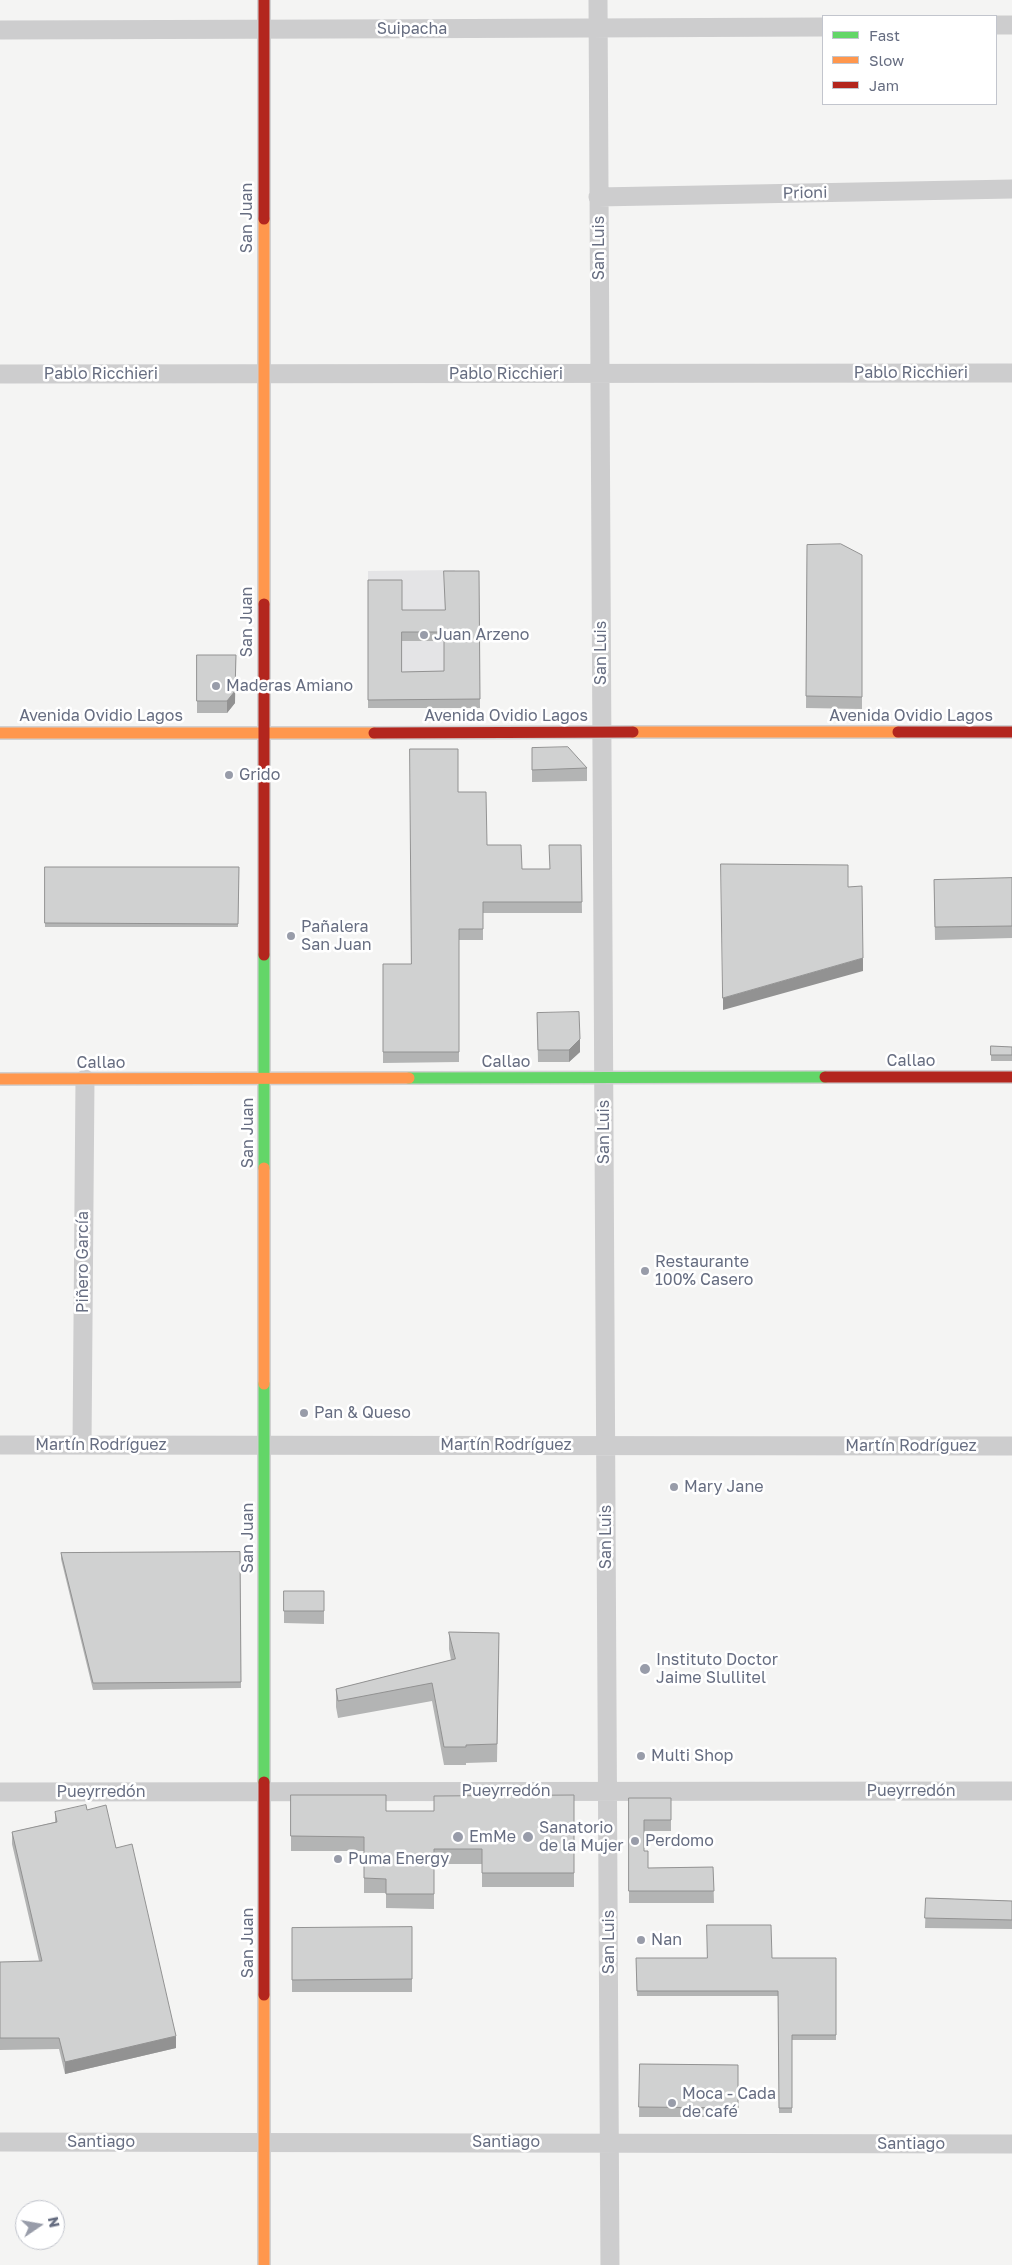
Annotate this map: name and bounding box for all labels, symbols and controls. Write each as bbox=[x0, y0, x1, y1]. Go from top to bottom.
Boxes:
legend bbox=[822, 15, 997, 105]
street label: Suipacha bbox=[377, 19, 447, 39]
text: Fast bbox=[869, 26, 900, 44]
text: Slow bbox=[869, 51, 904, 69]
text: Jam bbox=[869, 76, 899, 94]
street label: San Juan bbox=[237, 183, 257, 253]
street label: Prioni bbox=[782, 183, 828, 203]
street label: San Luis bbox=[589, 216, 609, 280]
street label: Pablo Ricchieri bbox=[854, 363, 968, 383]
street label: Pablo Ricchieri bbox=[44, 364, 158, 384]
street label: Pablo Ricchieri bbox=[449, 364, 563, 384]
street label: San Juan bbox=[237, 587, 257, 657]
street label: San Luis bbox=[591, 621, 611, 685]
place label: Juan Arzeno bbox=[434, 625, 529, 645]
marker: Juan Arzeno bbox=[418, 629, 430, 641]
place label: Maderas Amiano bbox=[226, 676, 353, 696]
marker: Maderas Amiano bbox=[210, 680, 222, 692]
street label: Avenida Ovidio Lagos bbox=[19, 706, 183, 726]
street label: Avenida Ovidio Lagos bbox=[424, 706, 588, 726]
street label: Avenida Ovidio Lagos bbox=[829, 706, 993, 726]
place label: Grido bbox=[239, 765, 280, 785]
marker: Grido bbox=[223, 769, 235, 781]
place label: Pañalera San Juan bbox=[301, 917, 372, 955]
marker: Pañalera San Juan bbox=[285, 930, 297, 942]
street label: Callao bbox=[887, 1051, 935, 1071]
street label: Callao bbox=[482, 1052, 530, 1072]
street label: Callao bbox=[77, 1053, 125, 1073]
street label: San Juan bbox=[238, 1098, 258, 1168]
street label: San Luis bbox=[594, 1100, 614, 1164]
street label: Piñero García bbox=[73, 1211, 93, 1313]
place label: Restaurante 100% Casero bbox=[655, 1252, 753, 1290]
marker: Restaurante 100% Casero bbox=[639, 1265, 651, 1277]
place label: Pan & Queso bbox=[314, 1403, 411, 1423]
marker: Pan & Queso bbox=[298, 1407, 310, 1419]
street label: Martín Rodríguez bbox=[35, 1435, 167, 1455]
street label: Martín Rodríguez bbox=[440, 1435, 572, 1455]
street label: Martín Rodríguez bbox=[845, 1436, 977, 1456]
place label: Mary Jane bbox=[684, 1477, 764, 1497]
marker: Mary Jane bbox=[668, 1481, 680, 1493]
street label: San Juan bbox=[238, 1503, 258, 1573]
street label: San Luis bbox=[596, 1505, 616, 1569]
place label: Instituto Doctor Jaime Slullitel bbox=[656, 1650, 778, 1688]
marker: Instituto Doctor Jaime Slullitel bbox=[638, 1662, 652, 1676]
place label: Multi Shop bbox=[651, 1746, 733, 1766]
marker: Multi Shop bbox=[635, 1750, 647, 1762]
street label: Pueyrredón bbox=[462, 1781, 550, 1801]
street label: Pueyrredón bbox=[867, 1781, 955, 1801]
street label: Pueyrredón bbox=[57, 1782, 145, 1802]
place label: Sanatorio de la Mujer bbox=[539, 1818, 624, 1856]
place label: EmMe bbox=[469, 1827, 516, 1847]
marker: EmMe bbox=[451, 1830, 465, 1844]
marker: Sanatorio de la Mujer bbox=[521, 1830, 535, 1844]
place label: Perdomo bbox=[645, 1831, 714, 1851]
marker: Perdomo bbox=[629, 1835, 641, 1847]
place label: Puma Energy bbox=[348, 1849, 449, 1869]
marker: Puma Energy bbox=[332, 1853, 344, 1865]
street label: San Juan bbox=[238, 1908, 258, 1978]
street label: San Luis bbox=[599, 1910, 619, 1974]
place label: Nan bbox=[651, 1930, 682, 1950]
marker: Nan bbox=[635, 1934, 647, 1946]
place label: Moca - Cada de café bbox=[682, 2084, 776, 2122]
marker: Moca - Cada de café bbox=[666, 2097, 678, 2109]
street label: Santiago bbox=[67, 2132, 135, 2152]
street label: Santiago bbox=[472, 2132, 540, 2152]
street label: Santiago bbox=[877, 2134, 945, 2154]
north arrow bbox=[15, 2200, 65, 2250]
text: N bbox=[45, 2215, 64, 2229]

